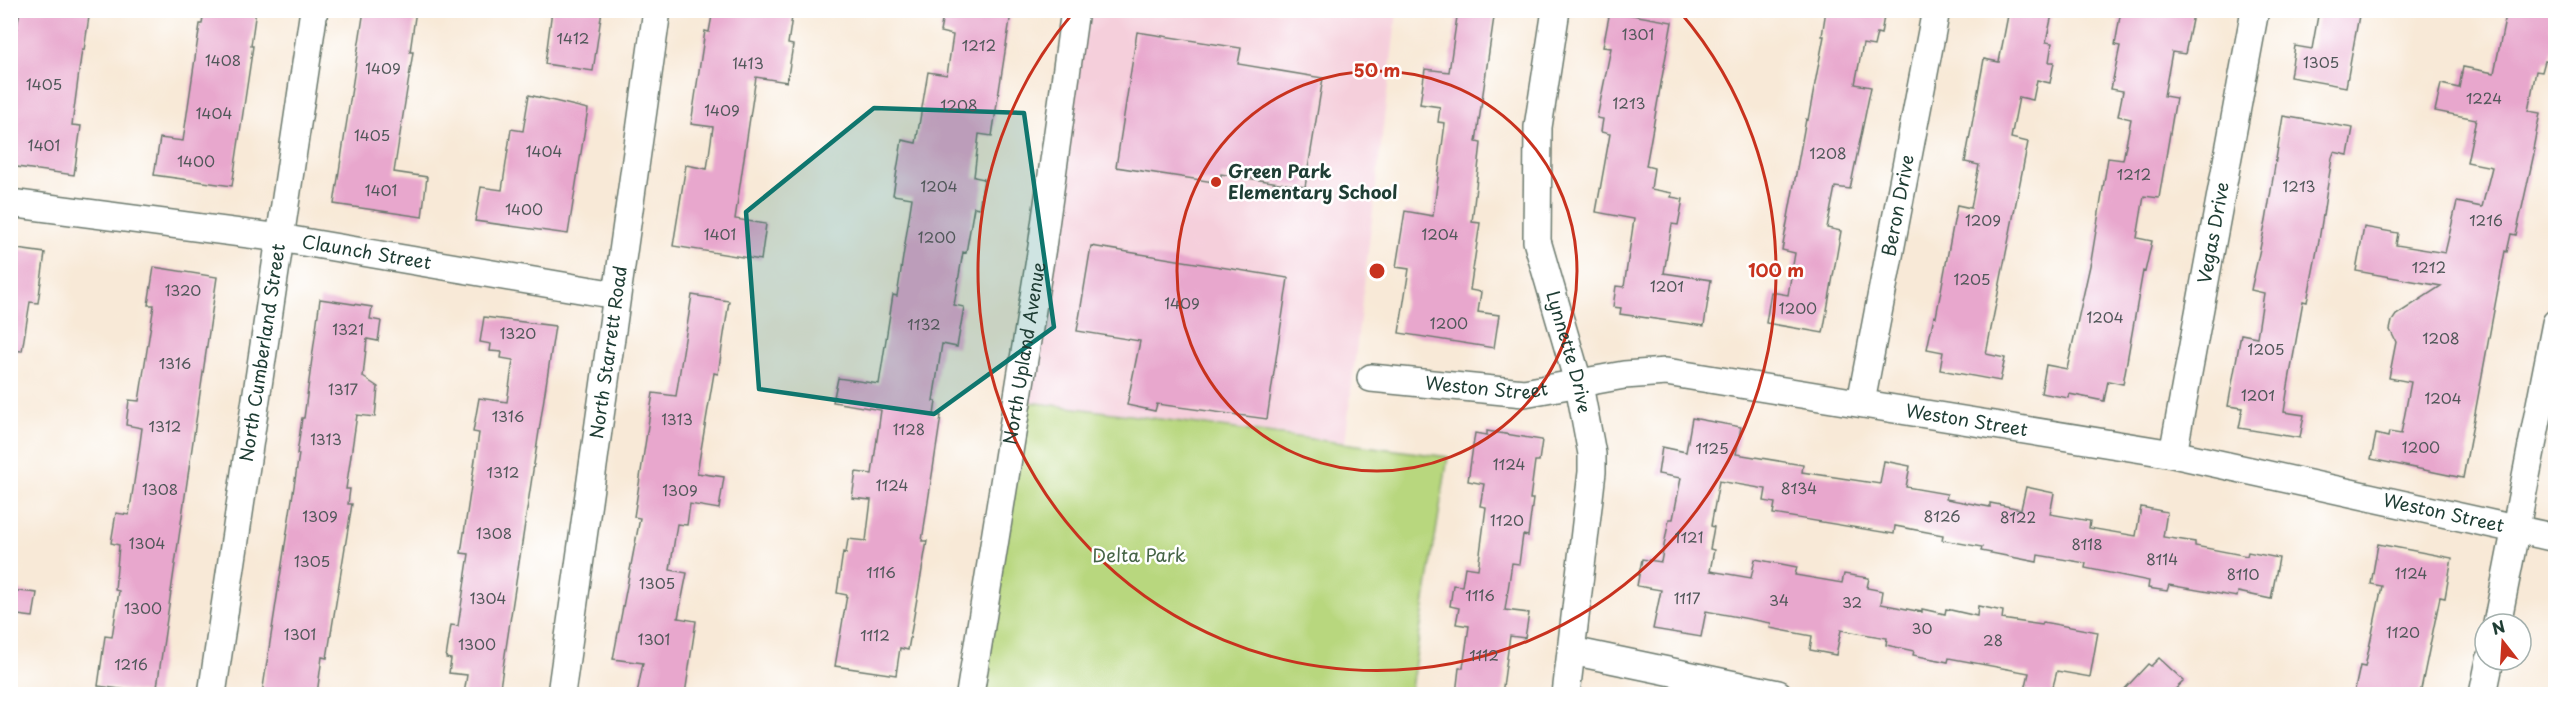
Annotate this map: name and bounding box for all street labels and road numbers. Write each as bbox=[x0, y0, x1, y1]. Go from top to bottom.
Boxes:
street label: Beron Drive bbox=[1874, 152, 1920, 259]
street label: Vegas Drive bbox=[2190, 180, 2235, 285]
street label: Claunch Street bbox=[300, 227, 434, 275]
street label: North Cumberland Street bbox=[232, 242, 291, 463]
street label: North Upland Avenue bbox=[995, 260, 1051, 446]
street label: North Starrett Road bbox=[582, 264, 633, 440]
street label: Lynnette Drive bbox=[1540, 287, 1599, 415]
street label: Weston Street bbox=[1424, 368, 1550, 405]
street label: Weston Street bbox=[1904, 396, 2030, 442]
street label: Weston Street bbox=[2381, 485, 2507, 538]

